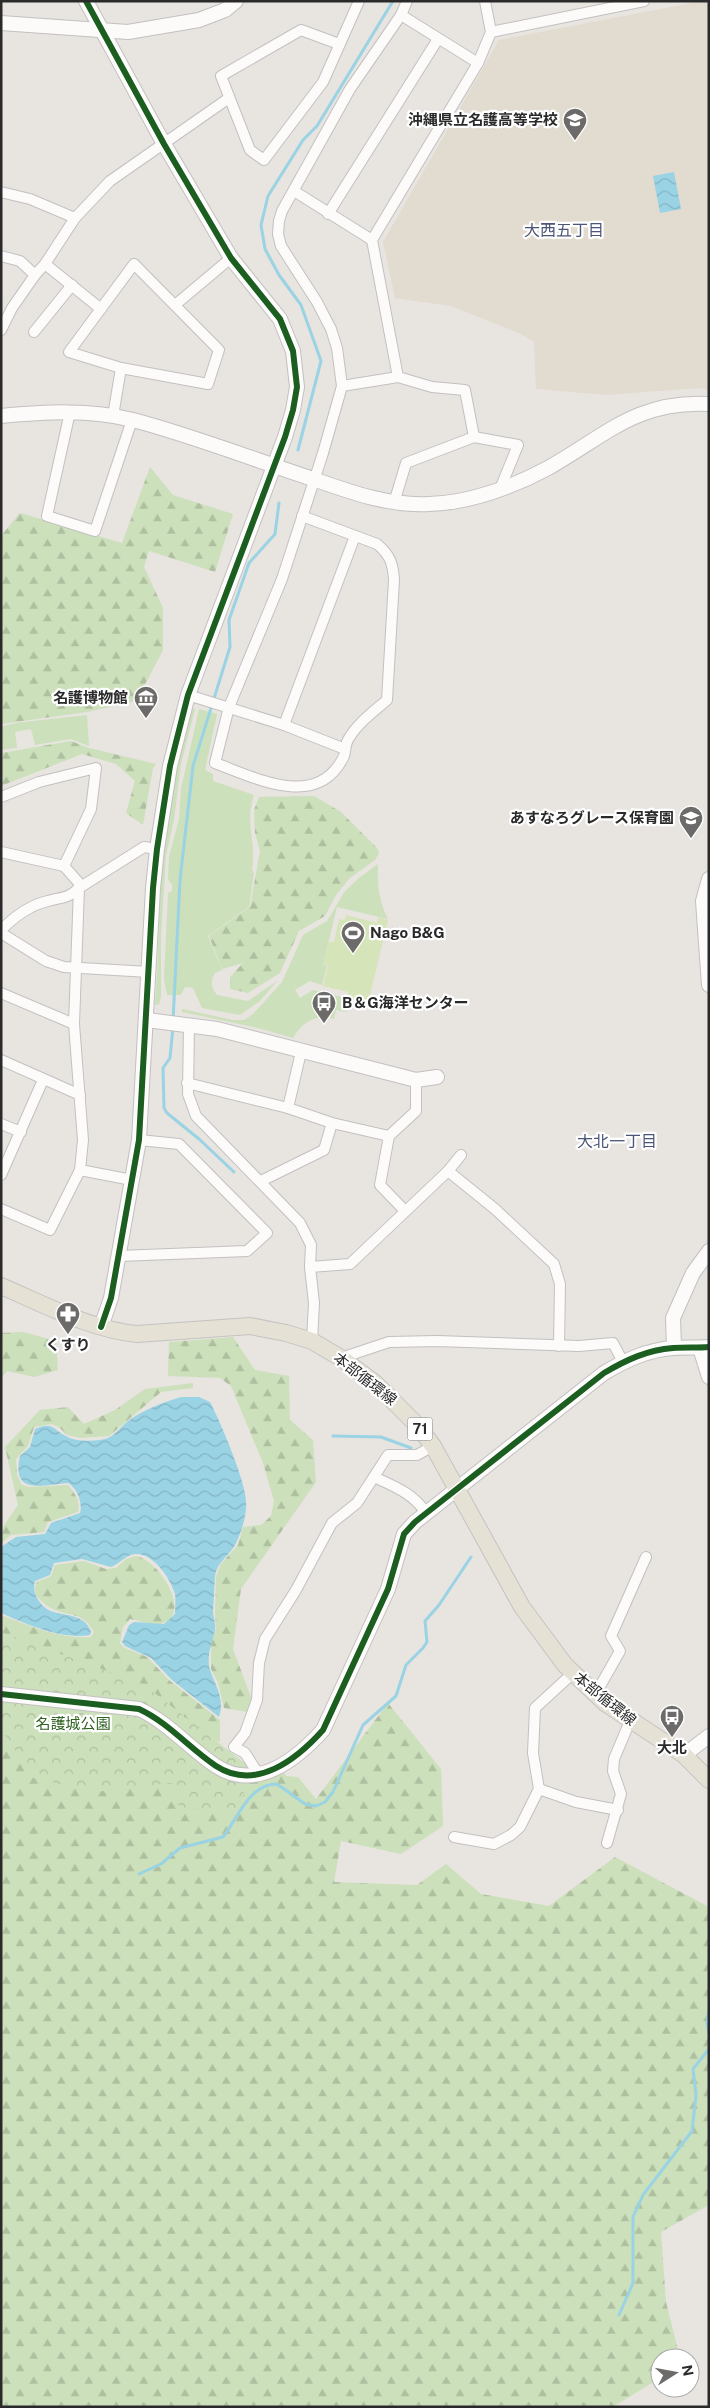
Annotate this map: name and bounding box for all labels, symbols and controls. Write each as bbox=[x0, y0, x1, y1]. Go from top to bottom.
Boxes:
school or university icon: 沖縄県立名護高等学校 bbox=[562, 107, 588, 141]
place label: 沖縄県立名護高等学校 bbox=[408, 111, 558, 128]
district label: 大西五丁目 bbox=[524, 221, 604, 240]
museum icon: 名護博物館 bbox=[133, 685, 159, 719]
place label: 名護博物館 bbox=[53, 689, 128, 706]
school or university icon: あすなろグレース保育園 bbox=[678, 805, 704, 839]
place label: あすなろグレース保育園 bbox=[510, 809, 674, 826]
sports icon: Nago B&G bbox=[340, 920, 366, 954]
place label: Nago B&G bbox=[370, 924, 445, 941]
bus stop icon: B＆G海洋センター bbox=[311, 990, 337, 1024]
place label: B＆G海洋センター bbox=[342, 994, 469, 1011]
district label: 大北一丁目 bbox=[577, 1132, 657, 1151]
pharmacy icon: くすり bbox=[55, 1301, 81, 1335]
place label: くすり bbox=[45, 1336, 91, 1353]
street label: 本部循環線 bbox=[331, 1349, 400, 1408]
road number: 71 bbox=[408, 1418, 432, 1440]
street label: 本部循環線 bbox=[571, 1668, 640, 1729]
bus stop icon: 大北 bbox=[659, 1704, 685, 1738]
park label: 名護城公園 bbox=[35, 1715, 111, 1732]
place label: 大北 bbox=[657, 1739, 687, 1756]
north arrow bbox=[650, 2348, 700, 2398]
text: N bbox=[679, 2364, 697, 2377]

